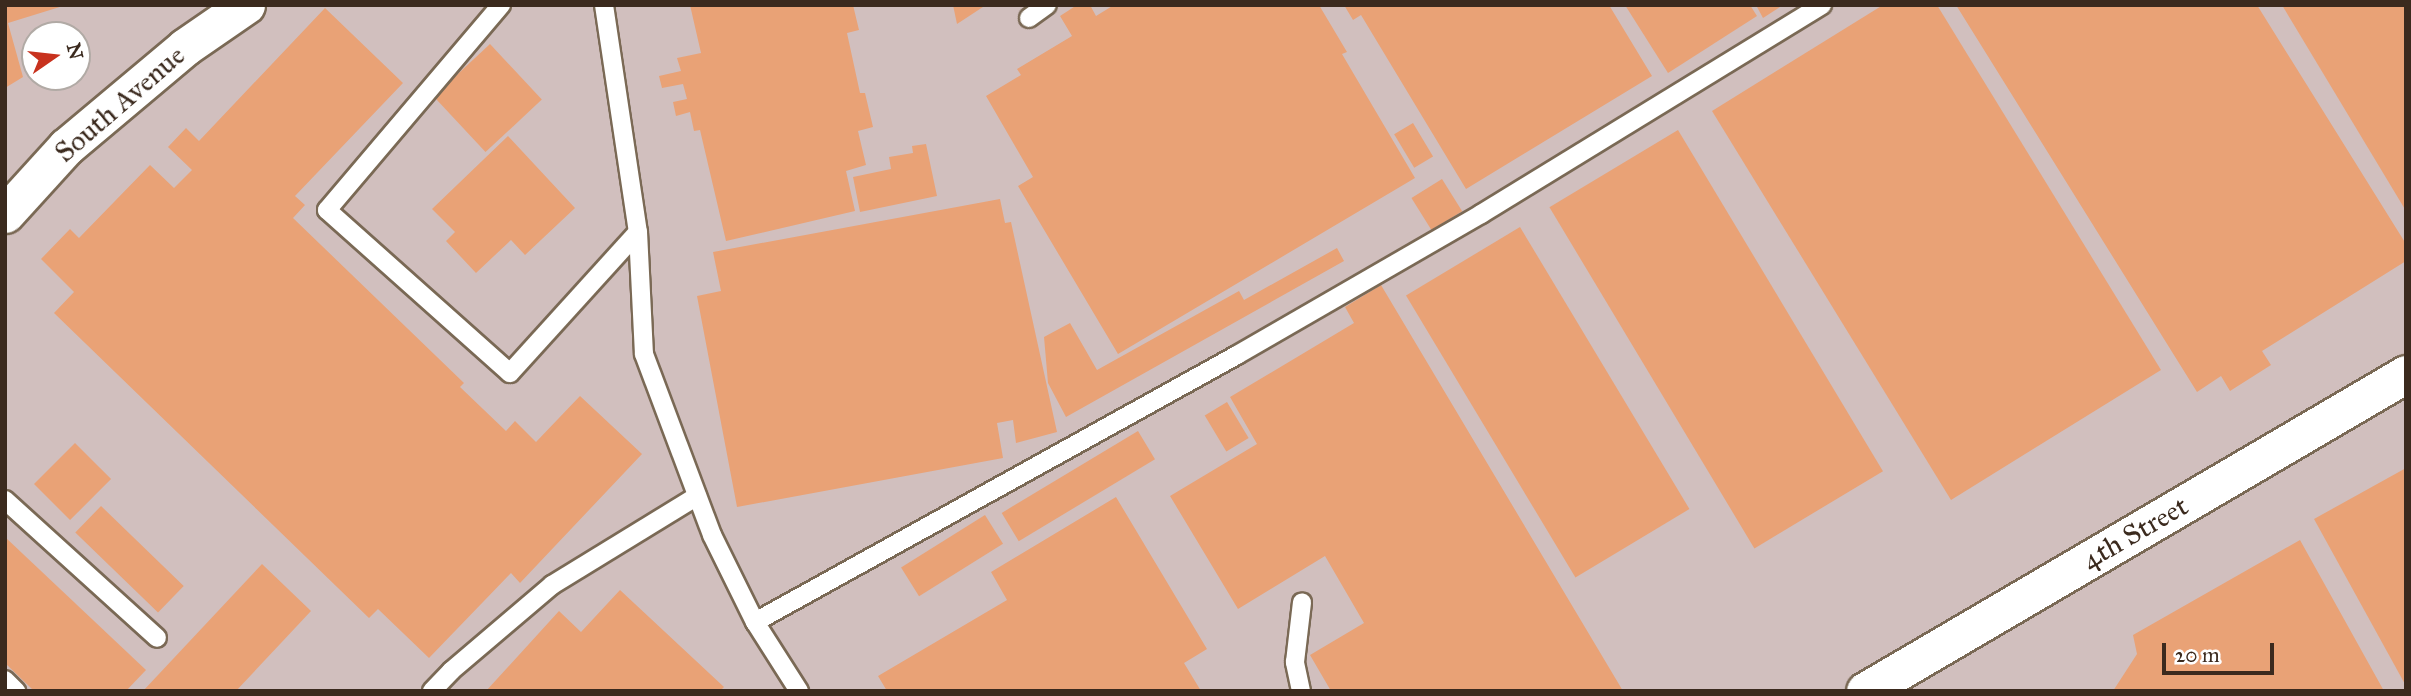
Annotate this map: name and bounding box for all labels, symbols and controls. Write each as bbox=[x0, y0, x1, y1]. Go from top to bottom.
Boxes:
north arrow bbox=[21, 21, 91, 91]
street label: South Avenue bbox=[48, 39, 192, 169]
text: N bbox=[62, 41, 88, 62]
street label: 4th Street bbox=[2076, 489, 2194, 577]
scale bar bbox=[2166, 630, 2278, 674]
text: 20 m bbox=[2175, 642, 2220, 668]

